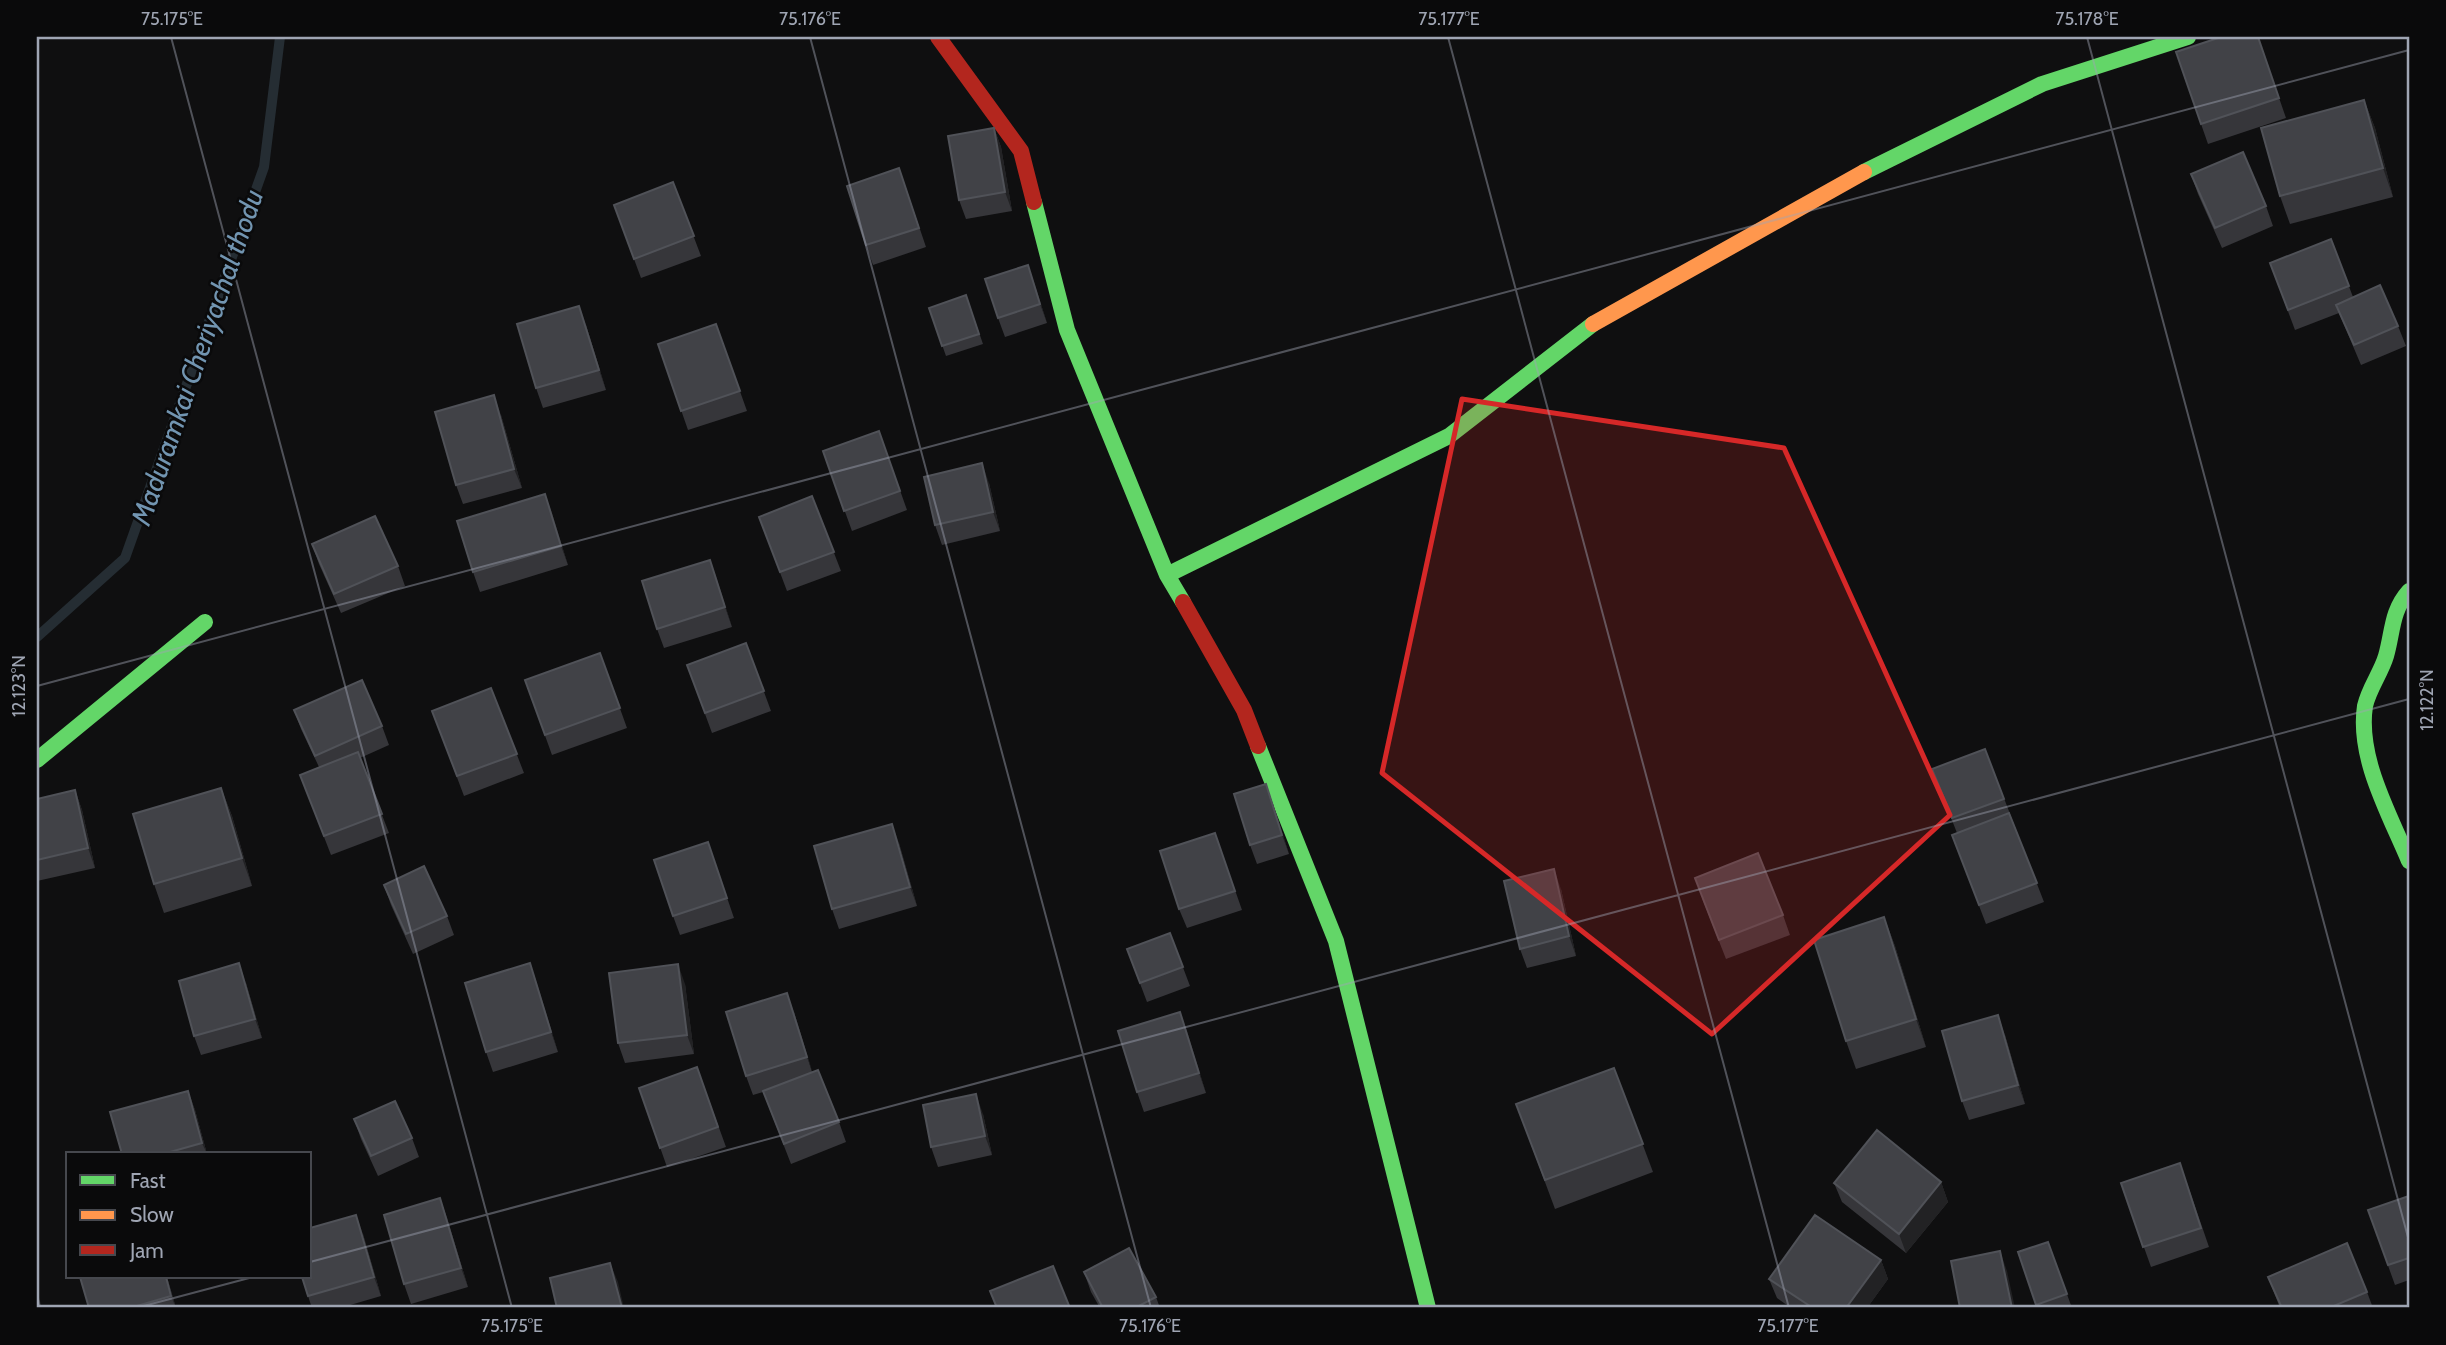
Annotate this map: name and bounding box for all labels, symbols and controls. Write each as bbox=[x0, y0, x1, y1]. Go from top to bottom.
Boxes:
text: 75.175°E bbox=[141, 8, 203, 30]
text: 75.176°E bbox=[779, 8, 841, 30]
text: 75.177°E bbox=[1418, 8, 1480, 30]
text: 75.178°E bbox=[2055, 8, 2119, 30]
water label: Maduramkai Cheriyachal thodu bbox=[123, 185, 271, 530]
text: 12.123°N bbox=[8, 655, 30, 717]
text: 12.122°N bbox=[2416, 669, 2438, 731]
legend bbox=[66, 1152, 312, 1278]
text: Fast bbox=[130, 1168, 166, 1193]
text: Slow bbox=[130, 1202, 174, 1227]
text: Jam bbox=[129, 1238, 164, 1263]
text: 75.175°E bbox=[481, 1315, 543, 1337]
text: 75.176°E bbox=[1119, 1315, 1181, 1337]
text: 75.177°E bbox=[1757, 1315, 1819, 1337]

